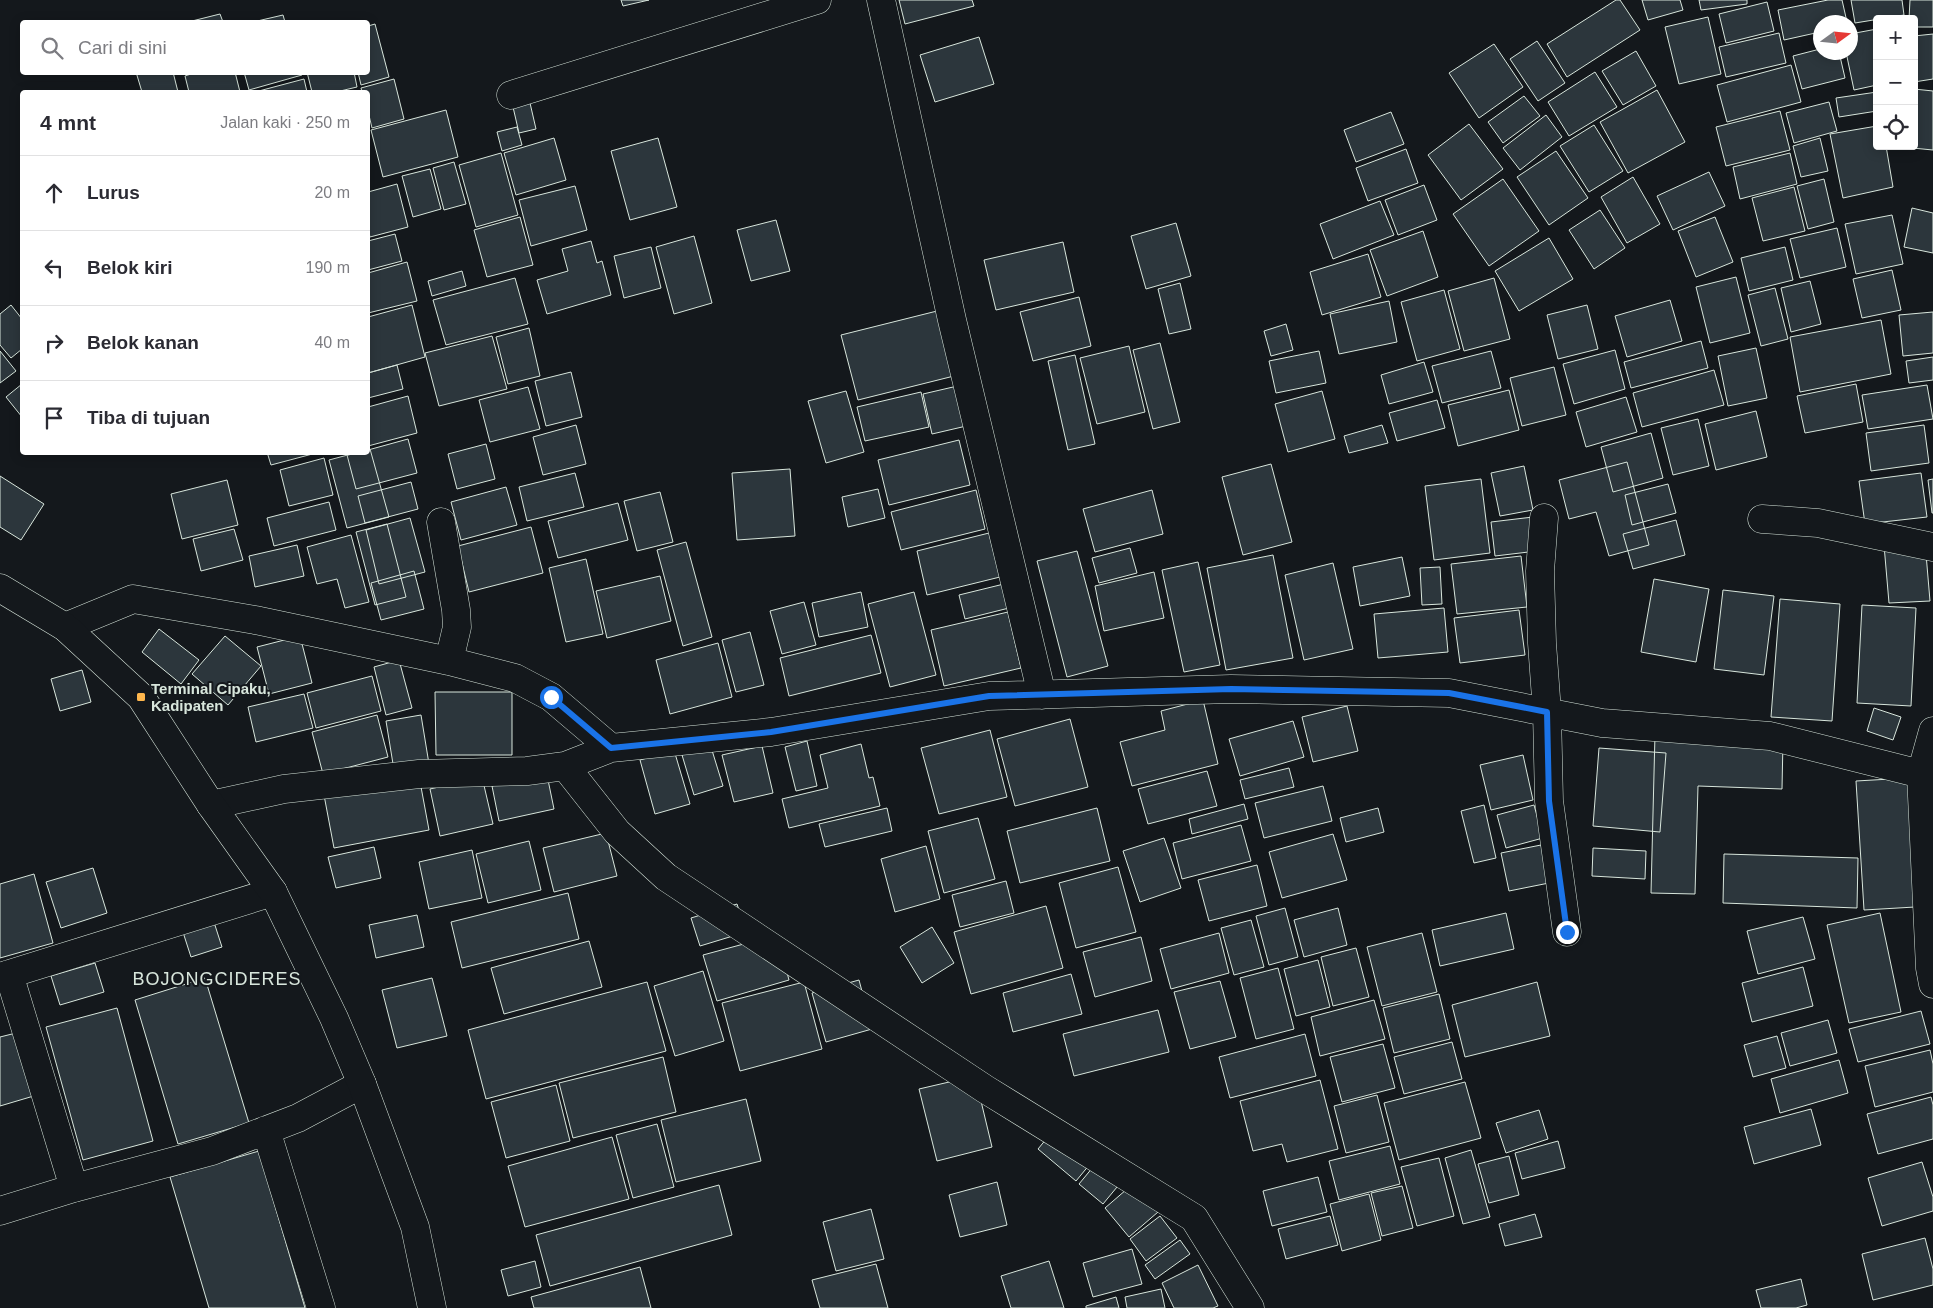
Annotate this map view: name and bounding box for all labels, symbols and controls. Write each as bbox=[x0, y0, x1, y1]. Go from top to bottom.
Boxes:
north arrow bbox=[1813, 15, 1858, 60]
map controls bbox=[1873, 15, 1918, 150]
button: + bbox=[1873, 15, 1918, 60]
search box bbox=[20, 20, 370, 75]
icon: search bbox=[38, 34, 66, 62]
text: Cari di sini bbox=[78, 37, 167, 58]
button: − bbox=[1873, 60, 1918, 105]
button: locate bbox=[1873, 105, 1918, 150]
text: 4 mnt bbox=[40, 111, 96, 134]
text: Jalan kaki · 250 m bbox=[220, 114, 350, 131]
icon: ahead bbox=[40, 179, 68, 207]
text: Lurus bbox=[87, 182, 140, 203]
text: 20 m bbox=[314, 184, 350, 201]
icon: left bbox=[40, 254, 68, 282]
text: Belok kiri bbox=[87, 257, 173, 278]
text: 190 m bbox=[306, 259, 350, 276]
icon: right bbox=[40, 329, 68, 357]
text: Belok kanan bbox=[87, 332, 199, 353]
text: 40 m bbox=[314, 334, 350, 351]
icon: arrive bbox=[40, 404, 68, 432]
text: Tiba di tujuan bbox=[87, 407, 210, 428]
place label: Terminal Cipaku, Kadipaten bbox=[151, 680, 271, 714]
route start bbox=[540, 686, 563, 709]
marker: Terminal Cipaku, Kadipaten bbox=[135, 691, 147, 703]
route end bbox=[1556, 921, 1579, 944]
district label: BOJONGCIDERES bbox=[132, 969, 302, 989]

